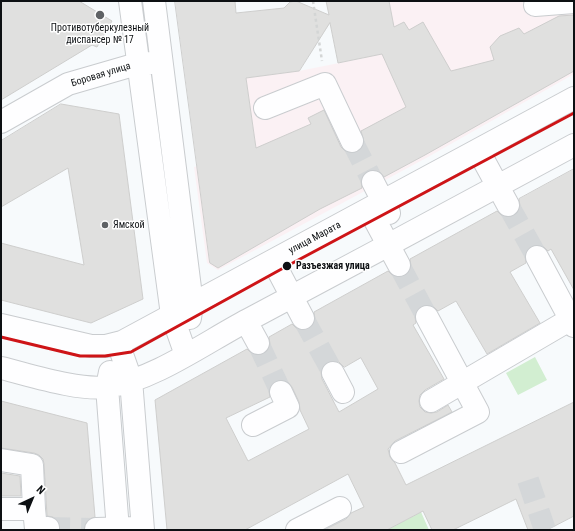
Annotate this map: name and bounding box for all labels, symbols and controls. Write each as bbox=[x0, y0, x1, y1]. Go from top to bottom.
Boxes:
marker: Противотуберкулезный диспансер № 17 bbox=[94, 9, 106, 21]
place label: Противотуберкулезный диспансер № 17 bbox=[51, 22, 149, 46]
street label: Боровая улица bbox=[70, 60, 132, 90]
place label: Ямской bbox=[113, 219, 145, 231]
street label: улица Марата bbox=[287, 219, 343, 257]
marker: Ямской bbox=[100, 220, 110, 230]
marker: Разъезжая улица bbox=[281, 260, 293, 272]
place label: Разъезжая улица bbox=[296, 260, 370, 272]
north arrow bbox=[12, 479, 52, 519]
text: N bbox=[34, 483, 48, 497]

